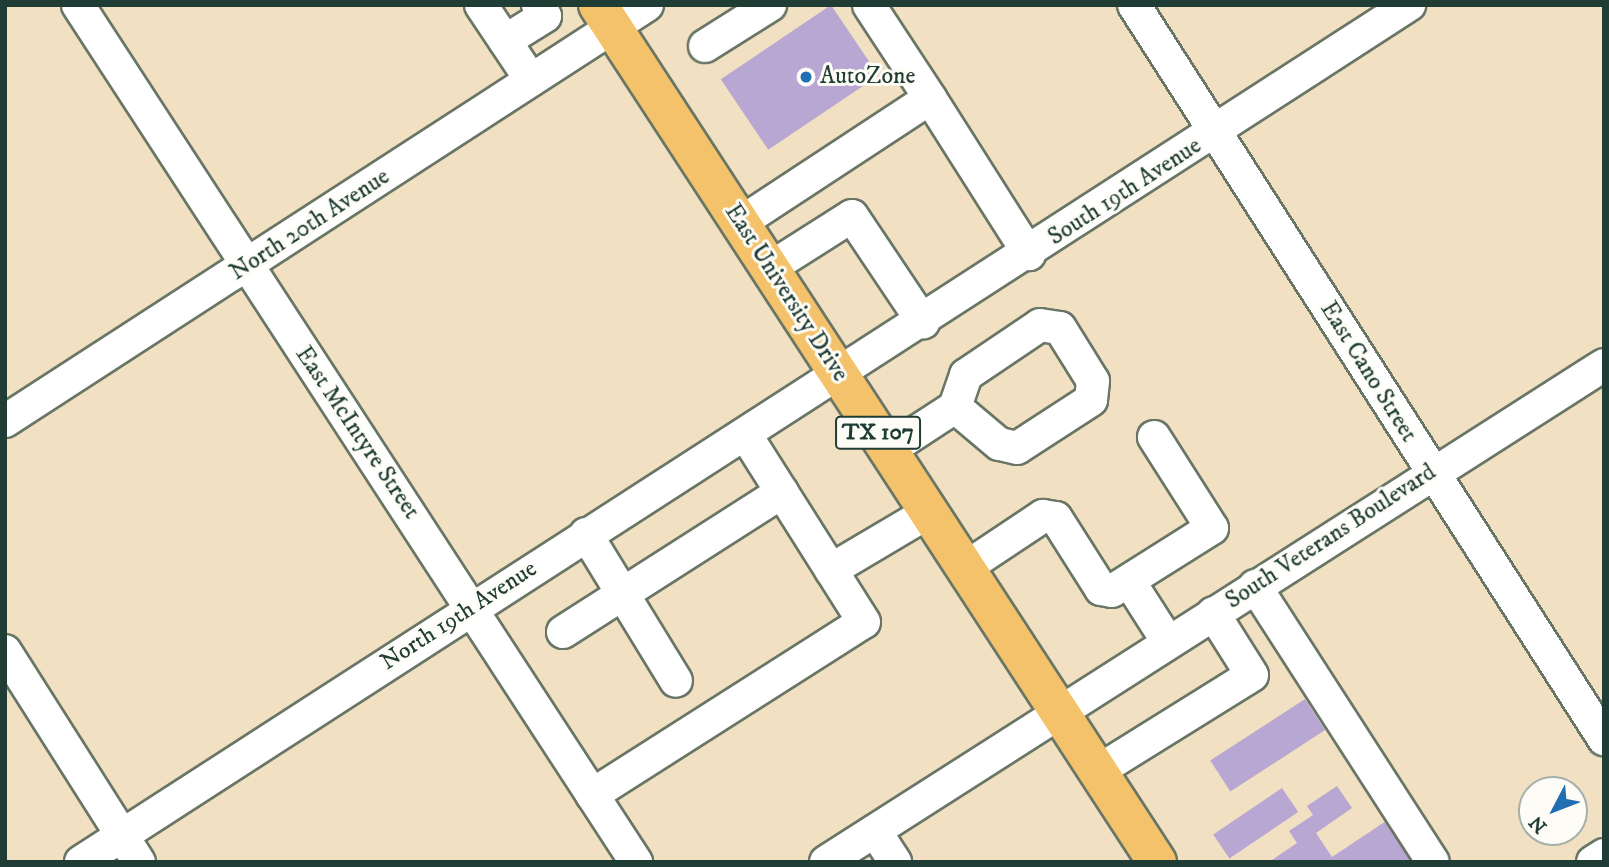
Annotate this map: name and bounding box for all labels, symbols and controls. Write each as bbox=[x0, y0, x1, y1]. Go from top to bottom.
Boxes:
place label: AutoZone bbox=[820, 63, 916, 91]
marker: AutoZone bbox=[798, 69, 814, 85]
street label: South 19th Avenue bbox=[1043, 132, 1207, 252]
street label: North 20th Avenue bbox=[225, 163, 395, 287]
street label: East University Drive bbox=[718, 199, 854, 387]
street label: East Cano Street bbox=[1313, 296, 1423, 448]
street label: East McIntyre Street bbox=[289, 341, 425, 525]
road number: TX 107 bbox=[834, 414, 922, 452]
street label: South Veterans Boulevard bbox=[1221, 458, 1441, 616]
street label: North 19th Avenue bbox=[375, 555, 543, 677]
north arrow bbox=[1518, 776, 1588, 846]
text: N bbox=[1525, 811, 1552, 838]

